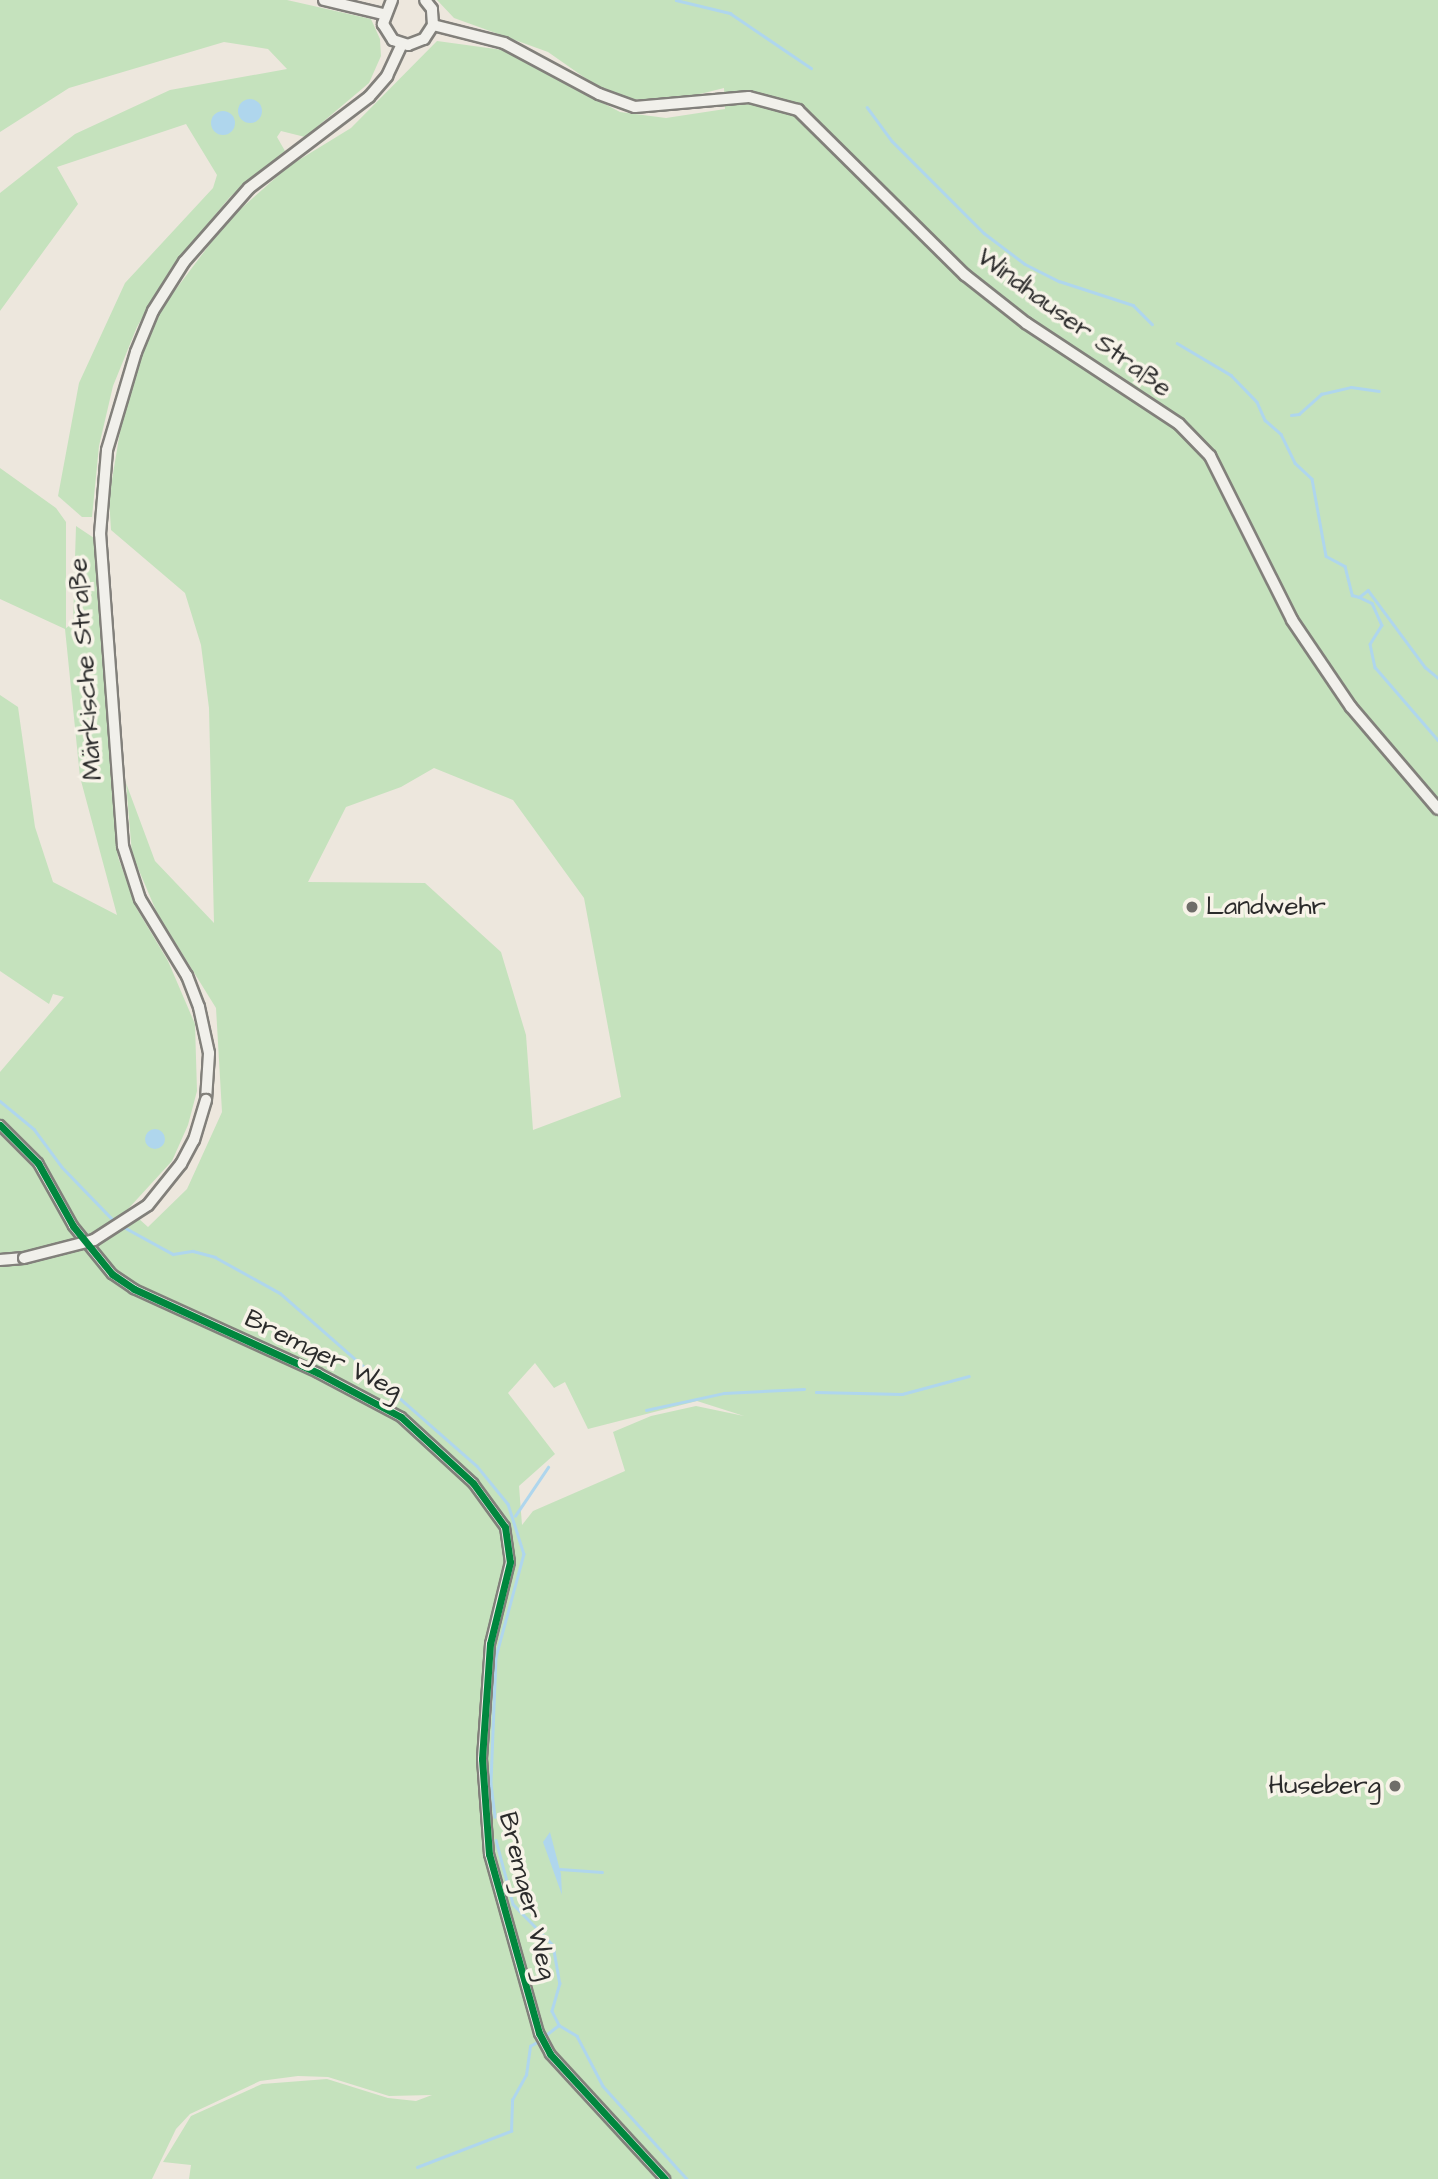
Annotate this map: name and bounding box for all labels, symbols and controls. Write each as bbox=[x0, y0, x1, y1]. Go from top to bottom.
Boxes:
street label: Windhauser Straße bbox=[970, 242, 1178, 404]
street label: Märkische Straße bbox=[63, 557, 109, 781]
place label: Landwehr bbox=[1206, 891, 1326, 923]
marker: Landwehr bbox=[1184, 899, 1200, 915]
street label: Bremger Weg bbox=[239, 1303, 407, 1407]
place label: Huseberg bbox=[1269, 1770, 1381, 1802]
marker: Huseberg bbox=[1387, 1778, 1403, 1794]
street label: Bremger Weg bbox=[491, 1809, 563, 1983]

